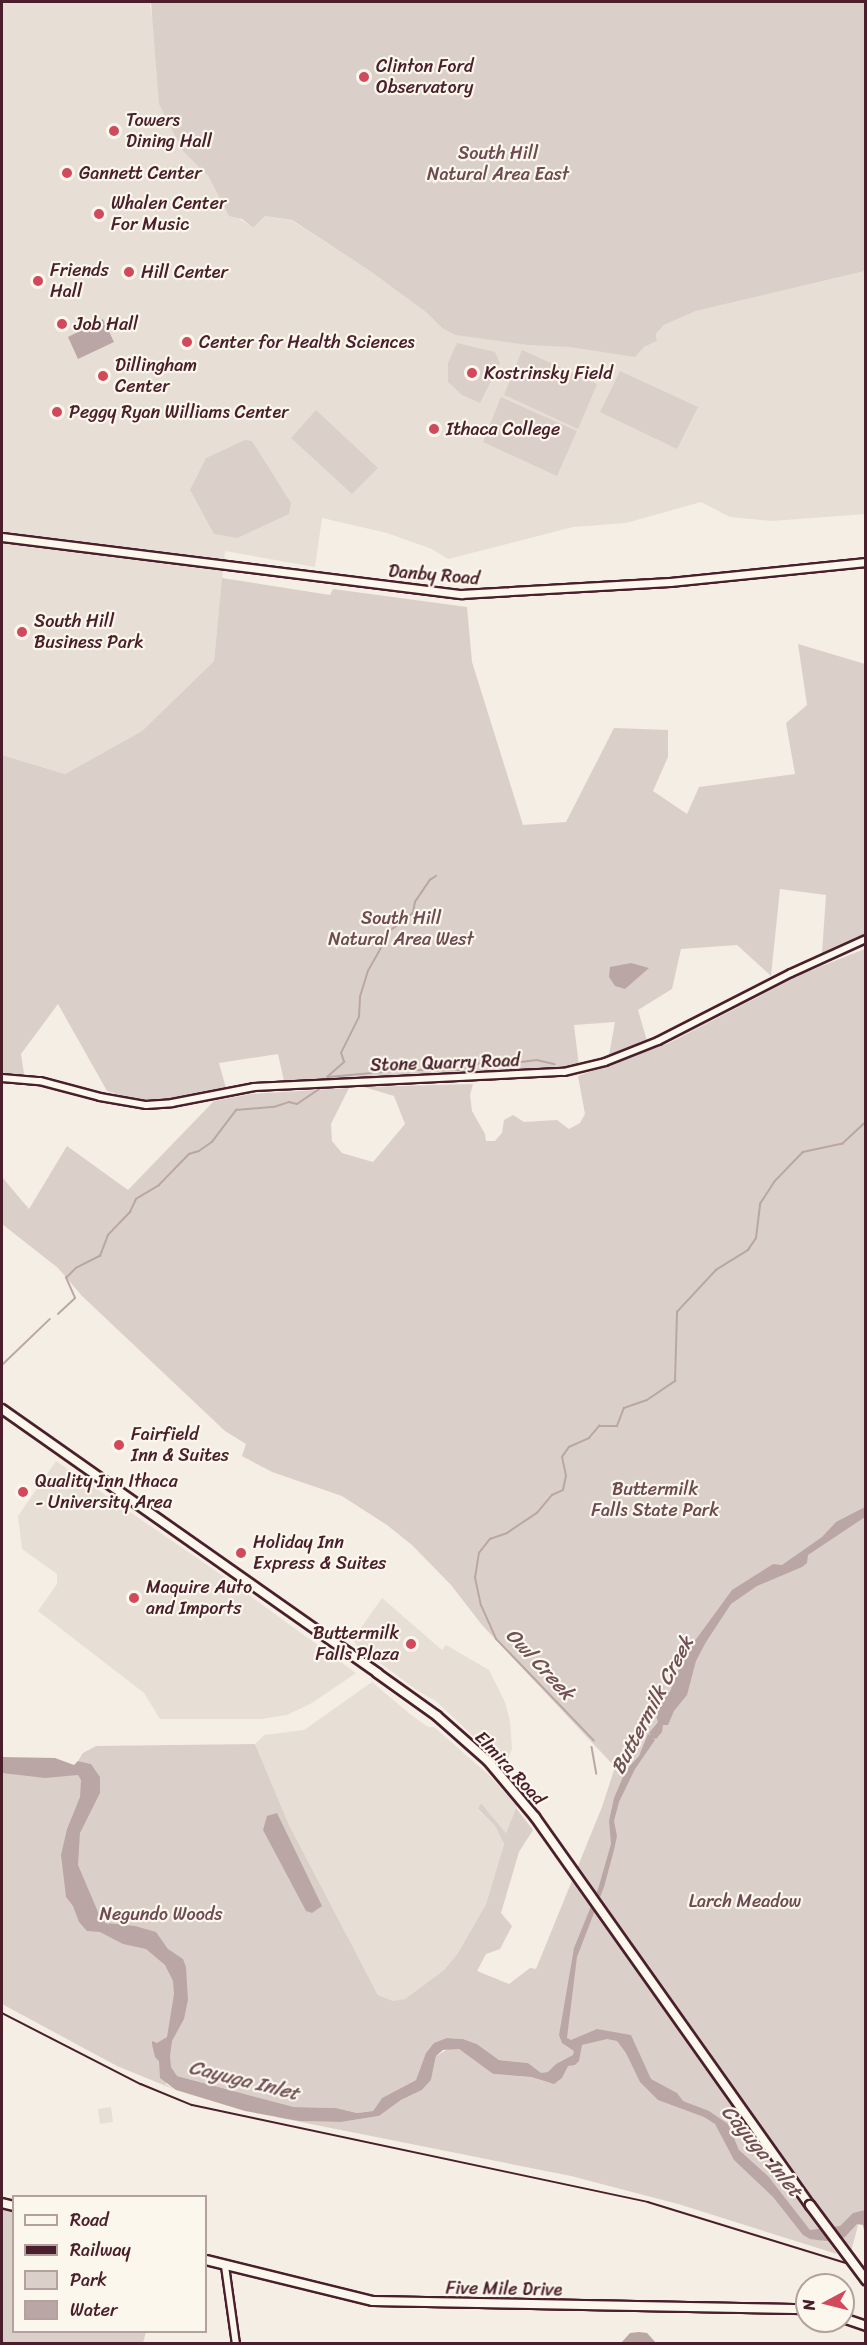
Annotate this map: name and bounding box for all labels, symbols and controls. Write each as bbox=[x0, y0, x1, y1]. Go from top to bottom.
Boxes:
place label: Clinton Ford Observatory bbox=[376, 56, 474, 98]
marker: Clinton Ford Observatory bbox=[357, 70, 371, 84]
place label: Towers Dining Hall bbox=[126, 110, 212, 152]
marker: Towers Dining Hall bbox=[107, 124, 121, 138]
park label: South Hill Natural Area East bbox=[427, 143, 569, 186]
place label: Gannett Center bbox=[79, 162, 202, 184]
marker: Gannett Center bbox=[60, 166, 74, 180]
place label: Whalen Center For Music bbox=[111, 193, 227, 236]
marker: Whalen Center For Music bbox=[92, 207, 106, 221]
place label: Friends Hall bbox=[50, 260, 109, 302]
place label: Hill Center bbox=[141, 261, 228, 283]
marker: Hill Center bbox=[122, 265, 136, 279]
marker: Friends Hall bbox=[31, 274, 45, 288]
place label: Job Hall bbox=[74, 313, 138, 335]
marker: Job Hall bbox=[55, 317, 69, 331]
place label: Center for Health Sciences bbox=[199, 331, 416, 353]
marker: Center for Health Sciences bbox=[180, 335, 194, 349]
place label: Dillingham Center bbox=[115, 355, 197, 398]
place label: Kostrinsky Field bbox=[484, 362, 613, 384]
marker: Kostrinsky Field bbox=[465, 366, 479, 380]
marker: Dillingham Center bbox=[96, 369, 110, 383]
place label: Peggy Ryan Williams Center bbox=[69, 401, 290, 423]
marker: Peggy Ryan Williams Center bbox=[50, 405, 64, 419]
place label: Ithaca College bbox=[446, 418, 560, 440]
marker: Ithaca College bbox=[427, 422, 441, 436]
street label: Danby Road bbox=[387, 560, 481, 590]
place label: South Hill Business Park bbox=[34, 611, 144, 654]
marker: South Hill Business Park bbox=[15, 625, 29, 639]
park label: South Hill Natural Area West bbox=[328, 908, 474, 950]
street label: Stone Quarry Road bbox=[370, 1050, 520, 1076]
place label: Fairfield Inn & Suites bbox=[131, 1424, 229, 1466]
marker: Fairfield Inn & Suites bbox=[112, 1438, 126, 1452]
place label: Quality Inn Ithaca - University Area bbox=[35, 1471, 180, 1514]
park label: Buttermilk Falls State Park bbox=[591, 1479, 719, 1522]
marker: Quality Inn Ithaca - University Area bbox=[16, 1485, 30, 1499]
place label: Holiday Inn Express & Suites bbox=[253, 1532, 386, 1574]
marker: Holiday Inn Express & Suites bbox=[234, 1546, 248, 1560]
place label: Maquire Auto and Imports bbox=[146, 1577, 253, 1620]
marker: Maquire Auto and Imports bbox=[127, 1591, 141, 1605]
place label: Buttermilk Falls Plaza bbox=[313, 1623, 399, 1666]
water label: Owl Creek bbox=[501, 1623, 579, 1705]
water label: Buttermilk Creek bbox=[606, 1632, 698, 1778]
marker: Buttermilk Falls Plaza bbox=[404, 1637, 418, 1651]
street label: Elmira Road bbox=[470, 1726, 550, 1810]
park label: Larch Meadow bbox=[689, 1890, 801, 1912]
park label: Negundo Woods bbox=[99, 1903, 223, 1925]
water label: Cayuga Inlet bbox=[187, 2055, 301, 2105]
water label: Cayuga Inlet bbox=[717, 2101, 807, 2201]
legend bbox=[12, 2195, 207, 2333]
text: Road bbox=[70, 2204, 109, 2236]
text: Railway bbox=[70, 2234, 131, 2266]
text: Park bbox=[70, 2264, 107, 2296]
north arrow bbox=[795, 2273, 855, 2333]
street label: Five Mile Drive bbox=[446, 2277, 562, 2301]
text: Water bbox=[70, 2294, 117, 2326]
text: N bbox=[794, 2298, 824, 2312]

